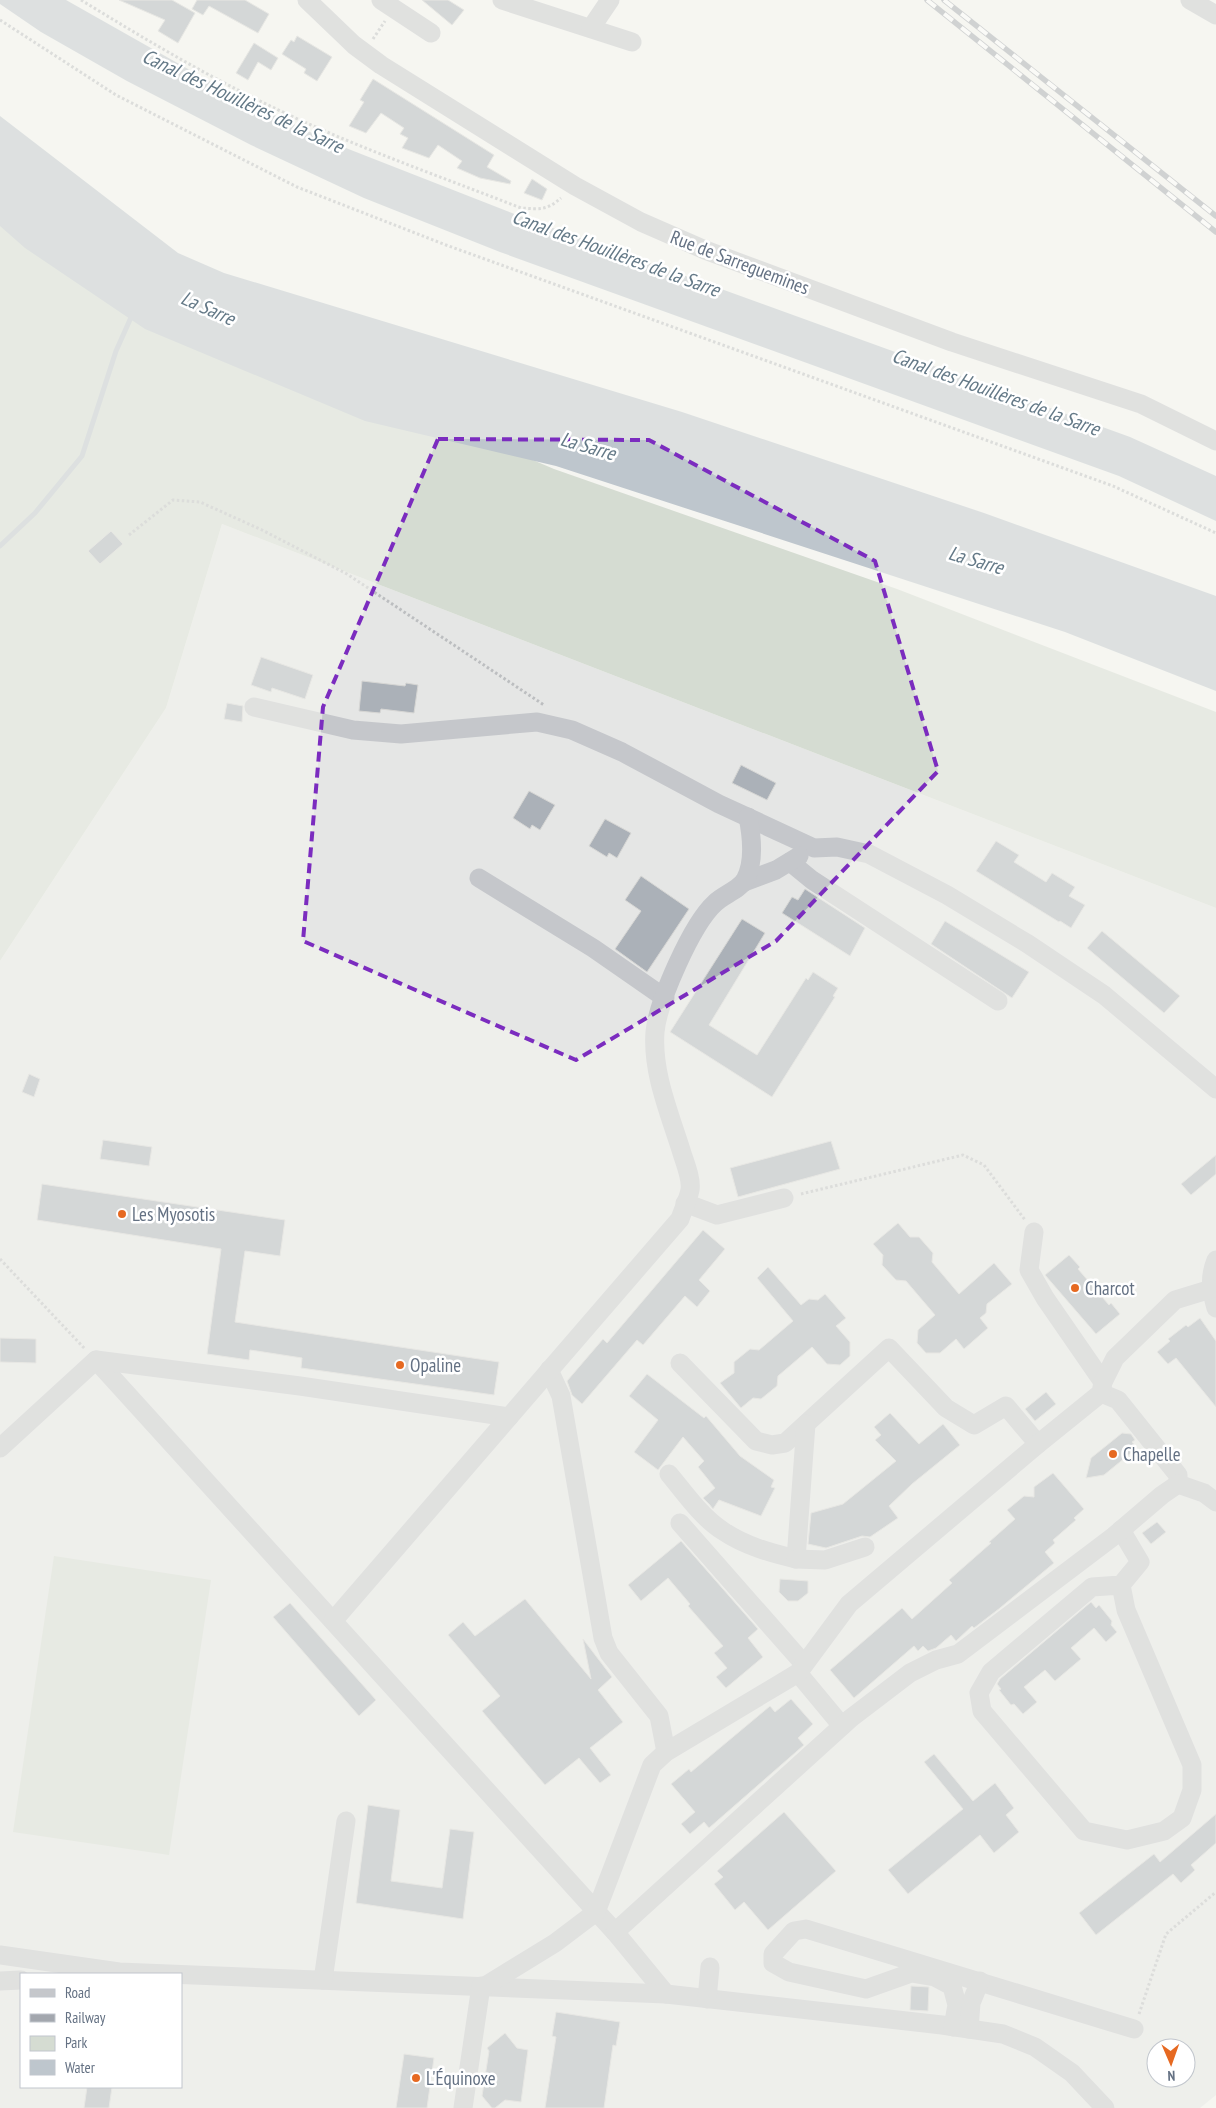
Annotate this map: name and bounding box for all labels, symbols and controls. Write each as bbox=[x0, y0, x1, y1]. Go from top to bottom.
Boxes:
water label: Canal des Houillères de la Sarre bbox=[138, 43, 349, 160]
water label: Canal des Houillères de la Sarre bbox=[509, 203, 725, 303]
street label: Rue de Sarreguemines bbox=[667, 225, 813, 299]
water label: La Sarre bbox=[177, 285, 240, 332]
water label: Canal des Houillères de la Sarre bbox=[889, 342, 1105, 442]
water label: La Sarre bbox=[557, 426, 620, 467]
water label: La Sarre bbox=[945, 540, 1008, 581]
place label: Les Myosotis bbox=[132, 1202, 215, 1226]
marker: Les Myosotis bbox=[116, 1208, 128, 1220]
place label: Charcot bbox=[1085, 1276, 1136, 1300]
marker: Charcot bbox=[1069, 1282, 1081, 1294]
place label: Opaline bbox=[410, 1353, 461, 1377]
marker: Opaline bbox=[394, 1359, 406, 1371]
place label: Chapelle bbox=[1123, 1442, 1181, 1466]
marker: Chapelle bbox=[1107, 1448, 1119, 1460]
legend bbox=[20, 1973, 182, 2088]
text: Road bbox=[65, 1983, 91, 2002]
text: Railway bbox=[65, 2008, 106, 2027]
text: Park bbox=[65, 2033, 87, 2052]
north arrow bbox=[1146, 2038, 1196, 2088]
text: Water bbox=[65, 2058, 96, 2077]
place label: L'Équinoxe bbox=[426, 2066, 496, 2090]
text: N bbox=[1167, 2067, 1176, 2085]
marker: L'Équinoxe bbox=[410, 2072, 422, 2084]

